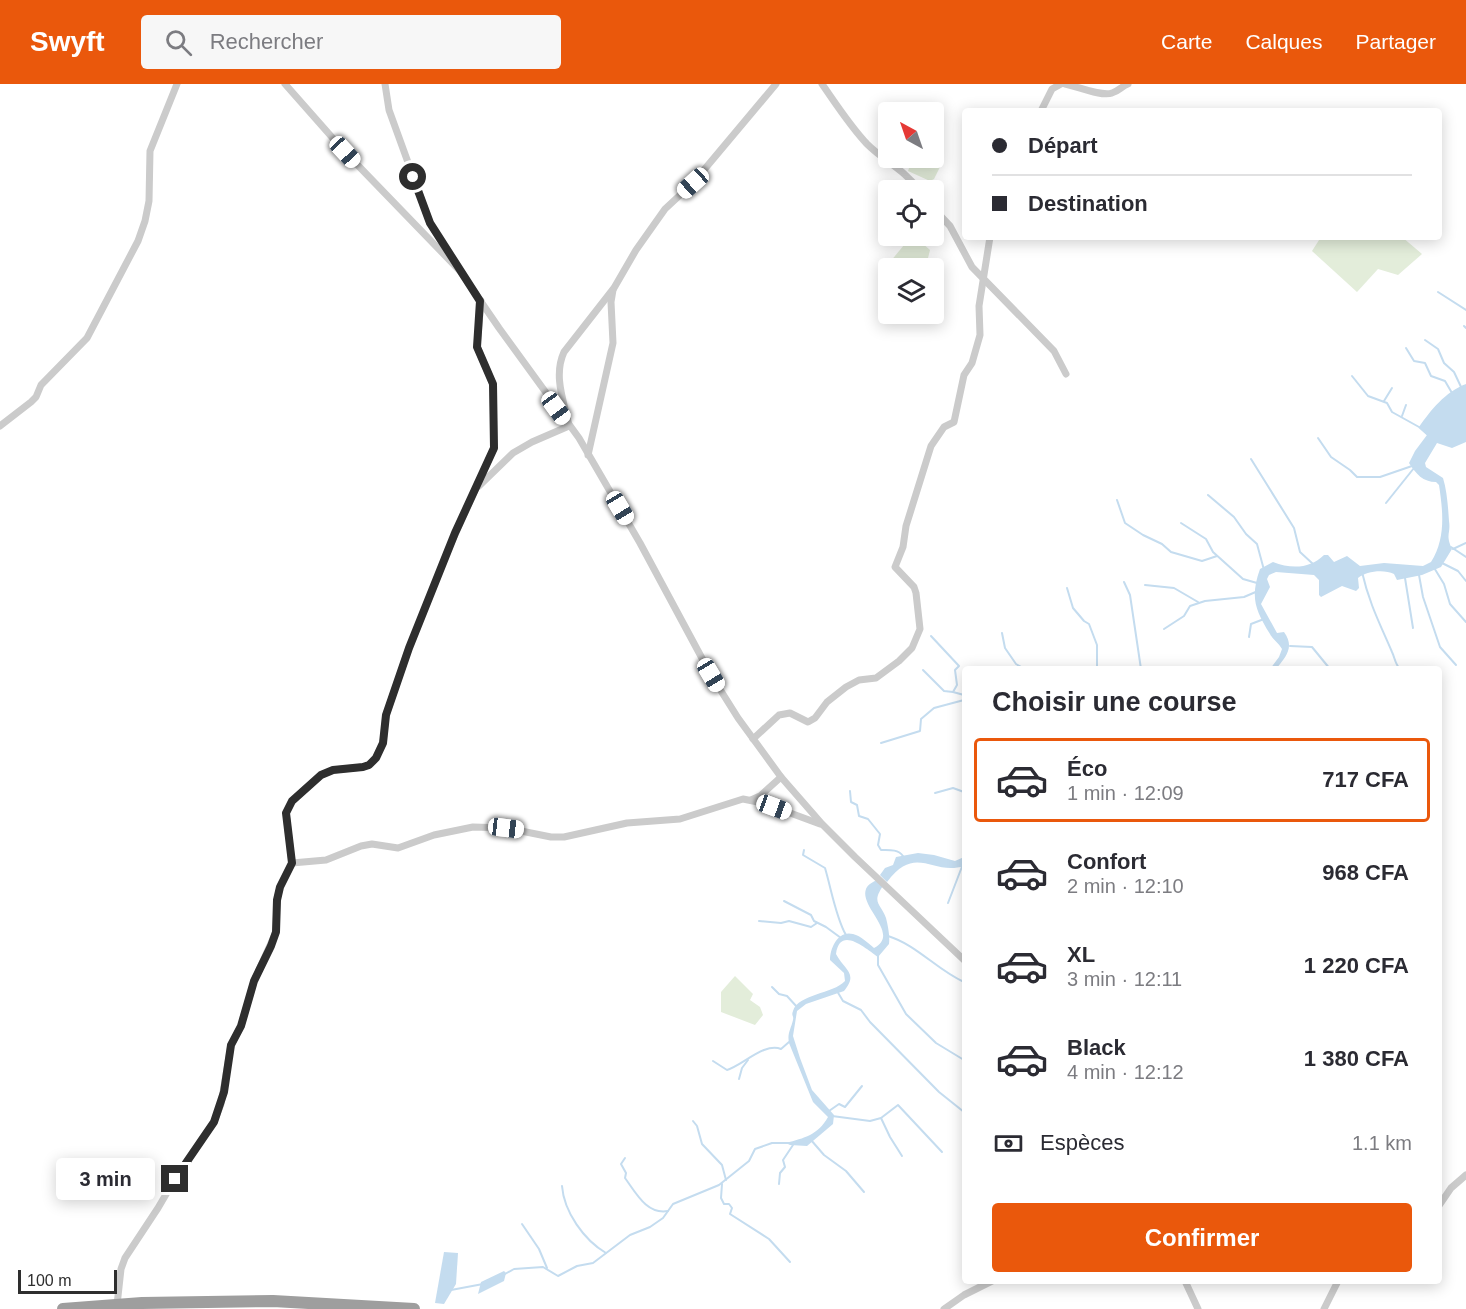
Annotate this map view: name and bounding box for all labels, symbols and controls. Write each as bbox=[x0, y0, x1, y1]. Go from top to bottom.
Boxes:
search box bbox=[141, 15, 561, 69]
text: Swyft bbox=[30, 26, 105, 57]
icon: search bbox=[162, 26, 195, 59]
text: Rechercher bbox=[210, 29, 323, 54]
text: Carte bbox=[1161, 30, 1212, 53]
text: Calques bbox=[1245, 30, 1322, 53]
text: Partager bbox=[1355, 30, 1436, 53]
north arrow bbox=[878, 102, 944, 168]
map controls bbox=[878, 102, 944, 324]
car bbox=[326, 133, 364, 171]
text: Départ bbox=[1028, 133, 1098, 158]
route start bbox=[399, 163, 426, 190]
car bbox=[674, 164, 712, 202]
button: locate bbox=[878, 180, 944, 246]
text: Destination bbox=[1028, 191, 1148, 216]
button: layers bbox=[878, 258, 944, 324]
car bbox=[538, 388, 574, 428]
car bbox=[603, 488, 637, 528]
car bbox=[694, 655, 728, 695]
text: Choisir une course bbox=[992, 687, 1237, 717]
icon: car bbox=[995, 753, 1049, 807]
text: Éco bbox=[1067, 756, 1107, 781]
text: 717 CFA bbox=[1322, 767, 1409, 792]
text: 1 min · 12:09 bbox=[1067, 782, 1184, 804]
car bbox=[754, 792, 794, 822]
car bbox=[487, 817, 525, 839]
icon: car bbox=[995, 846, 1049, 900]
text: Confort bbox=[1067, 849, 1146, 874]
text: 968 CFA bbox=[1322, 860, 1409, 885]
text: 2 min · 12:10 bbox=[1067, 875, 1184, 897]
icon: car bbox=[995, 939, 1049, 993]
text: XL bbox=[1067, 942, 1095, 967]
text: 1 220 CFA bbox=[1304, 953, 1409, 978]
text: 3 min · 12:11 bbox=[1067, 968, 1182, 990]
icon: car bbox=[995, 1032, 1049, 1086]
text: Black bbox=[1067, 1035, 1126, 1060]
text: 1 380 CFA bbox=[1304, 1046, 1409, 1071]
text: 4 min · 12:12 bbox=[1067, 1061, 1184, 1083]
icon: cash bbox=[992, 1127, 1025, 1160]
text: Espèces bbox=[1040, 1130, 1124, 1155]
text: 1.1 km bbox=[1352, 1132, 1412, 1154]
callout: 3 min bbox=[55, 1158, 154, 1200]
route end bbox=[161, 1165, 188, 1192]
text: 3 min bbox=[79, 1168, 132, 1190]
button: Confirmer bbox=[992, 1203, 1412, 1272]
scale bar bbox=[18, 1267, 117, 1294]
text: 100 m bbox=[27, 1272, 71, 1289]

